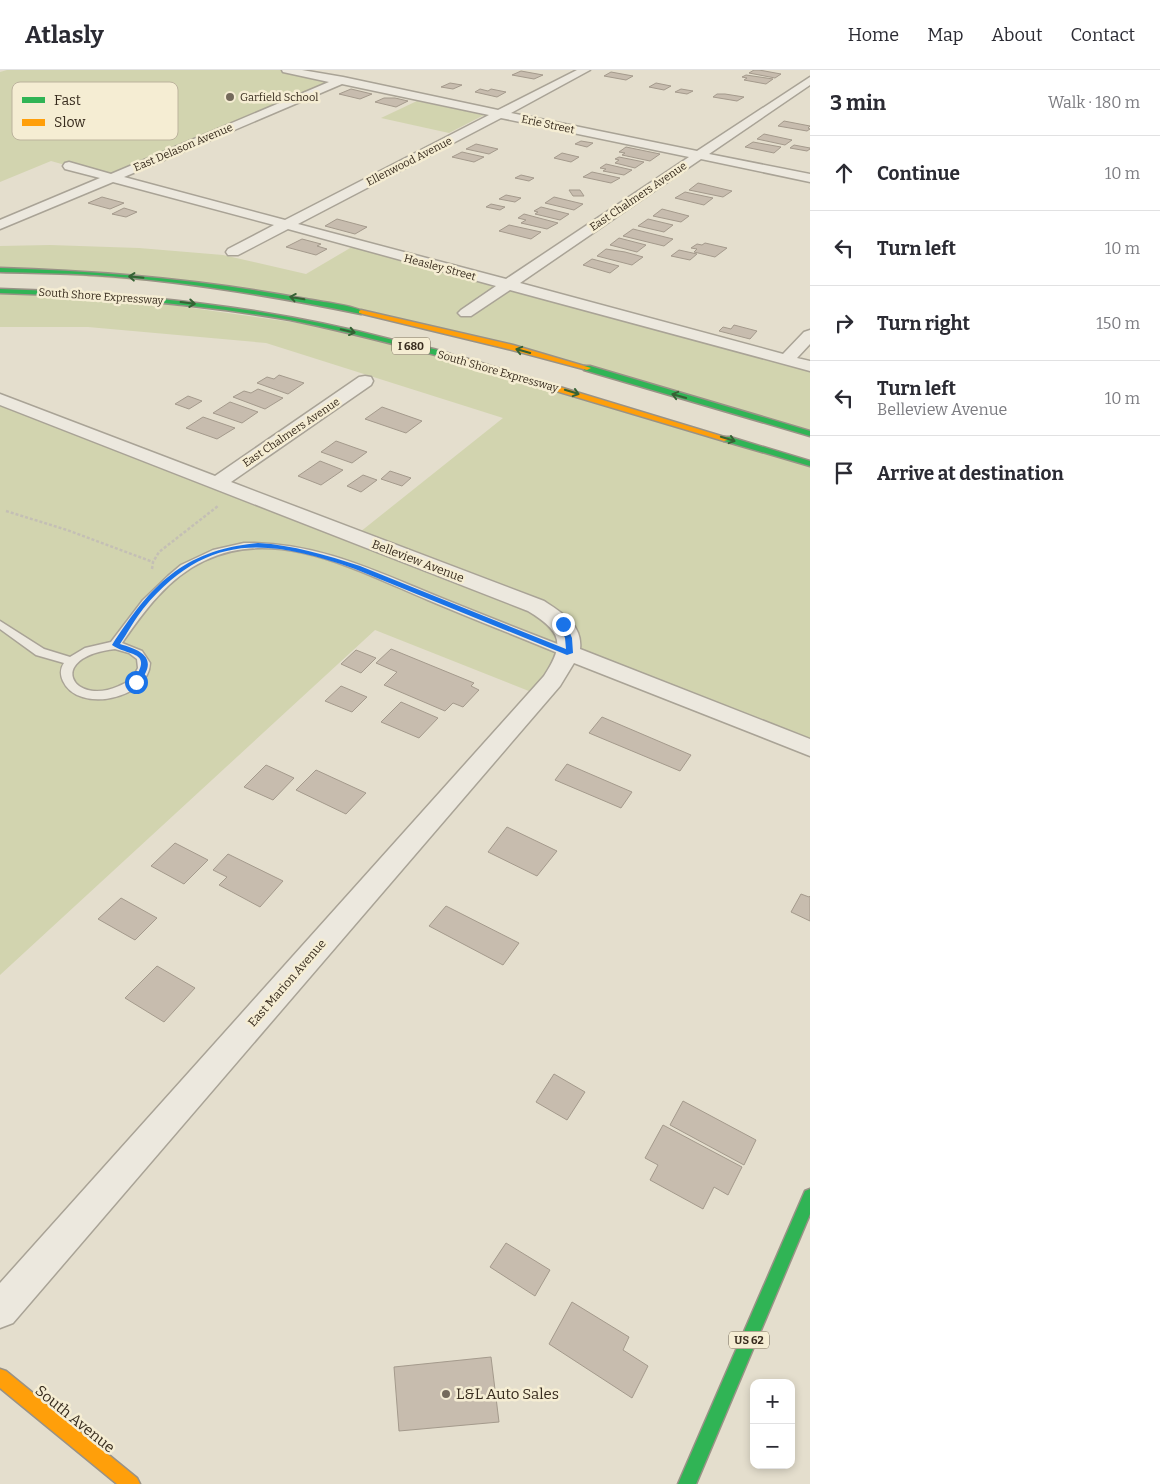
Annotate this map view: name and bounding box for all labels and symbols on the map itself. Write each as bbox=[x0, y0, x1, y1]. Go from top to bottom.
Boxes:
legend bbox=[12, 82, 178, 140]
marker: Garfield School bbox=[224, 91, 236, 103]
place label: Garfield School bbox=[240, 91, 318, 104]
text: Fast bbox=[54, 92, 81, 109]
street label: Erie Street bbox=[520, 113, 576, 136]
text: Slow bbox=[54, 114, 86, 131]
street label: East Delason Avenue bbox=[132, 121, 235, 174]
street label: Ellenwood Avenue bbox=[364, 134, 454, 189]
street label: East Chalmers Avenue bbox=[587, 159, 689, 234]
street label: Heasley Street bbox=[403, 252, 477, 283]
one-way arrow bbox=[128, 272, 144, 281]
street label: South Shore Expressway bbox=[38, 286, 164, 307]
one-way arrow bbox=[289, 292, 305, 302]
one-way arrow bbox=[180, 298, 196, 308]
one-way arrow bbox=[340, 327, 356, 336]
road number: I 680 bbox=[392, 338, 430, 354]
one-way arrow bbox=[515, 346, 531, 355]
street label: South Shore Expressway bbox=[436, 348, 560, 395]
one-way arrow bbox=[564, 388, 580, 398]
one-way arrow bbox=[672, 390, 688, 400]
street label: East Chalmers Avenue bbox=[240, 395, 342, 470]
one-way arrow bbox=[720, 435, 736, 445]
street label: Belleview Avenue bbox=[370, 537, 466, 585]
route end bbox=[552, 613, 575, 636]
route start bbox=[125, 671, 148, 694]
street label: East Marion Avenue bbox=[245, 936, 329, 1030]
road number: US 62 bbox=[729, 1332, 769, 1348]
street label: South Avenue bbox=[32, 1381, 118, 1457]
place label: L&L Auto Sales bbox=[456, 1385, 559, 1403]
marker: L&L Auto Sales bbox=[440, 1388, 452, 1400]

